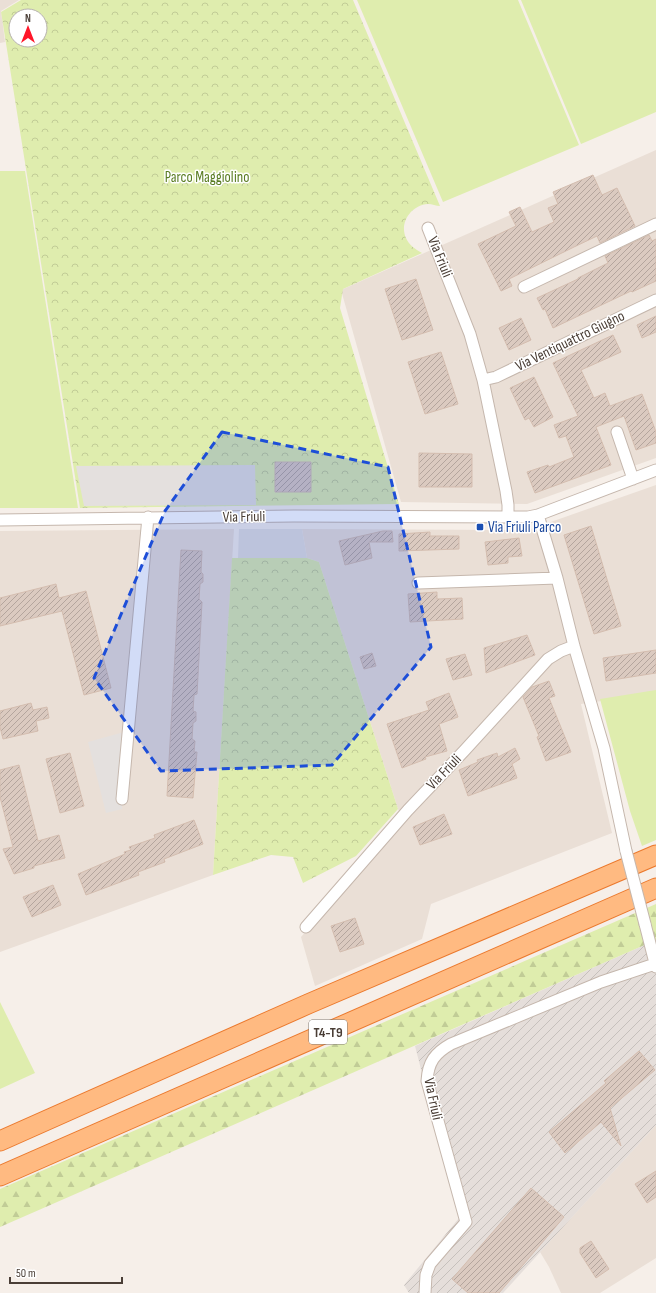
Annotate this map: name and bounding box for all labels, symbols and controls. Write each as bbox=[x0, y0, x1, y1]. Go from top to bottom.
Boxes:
north arrow bbox=[8, 8, 48, 48]
text: N bbox=[25, 12, 31, 25]
park label: Parco Maggiolino bbox=[165, 168, 249, 187]
street label: Via Friuli bbox=[423, 234, 457, 281]
street label: Via Ventiquattro Giugno bbox=[512, 306, 628, 376]
street label: Via Friuli bbox=[223, 507, 266, 527]
place label: Via Friuli Parco bbox=[488, 518, 561, 537]
marker: Via Friuli Parco bbox=[475, 522, 485, 532]
street label: Via Friuli bbox=[422, 750, 466, 794]
road number: T4-T9 bbox=[309, 1020, 347, 1044]
street label: Via Friuli bbox=[419, 1076, 447, 1122]
scale bar bbox=[10, 1259, 122, 1285]
text: 50 m bbox=[16, 1266, 36, 1281]

